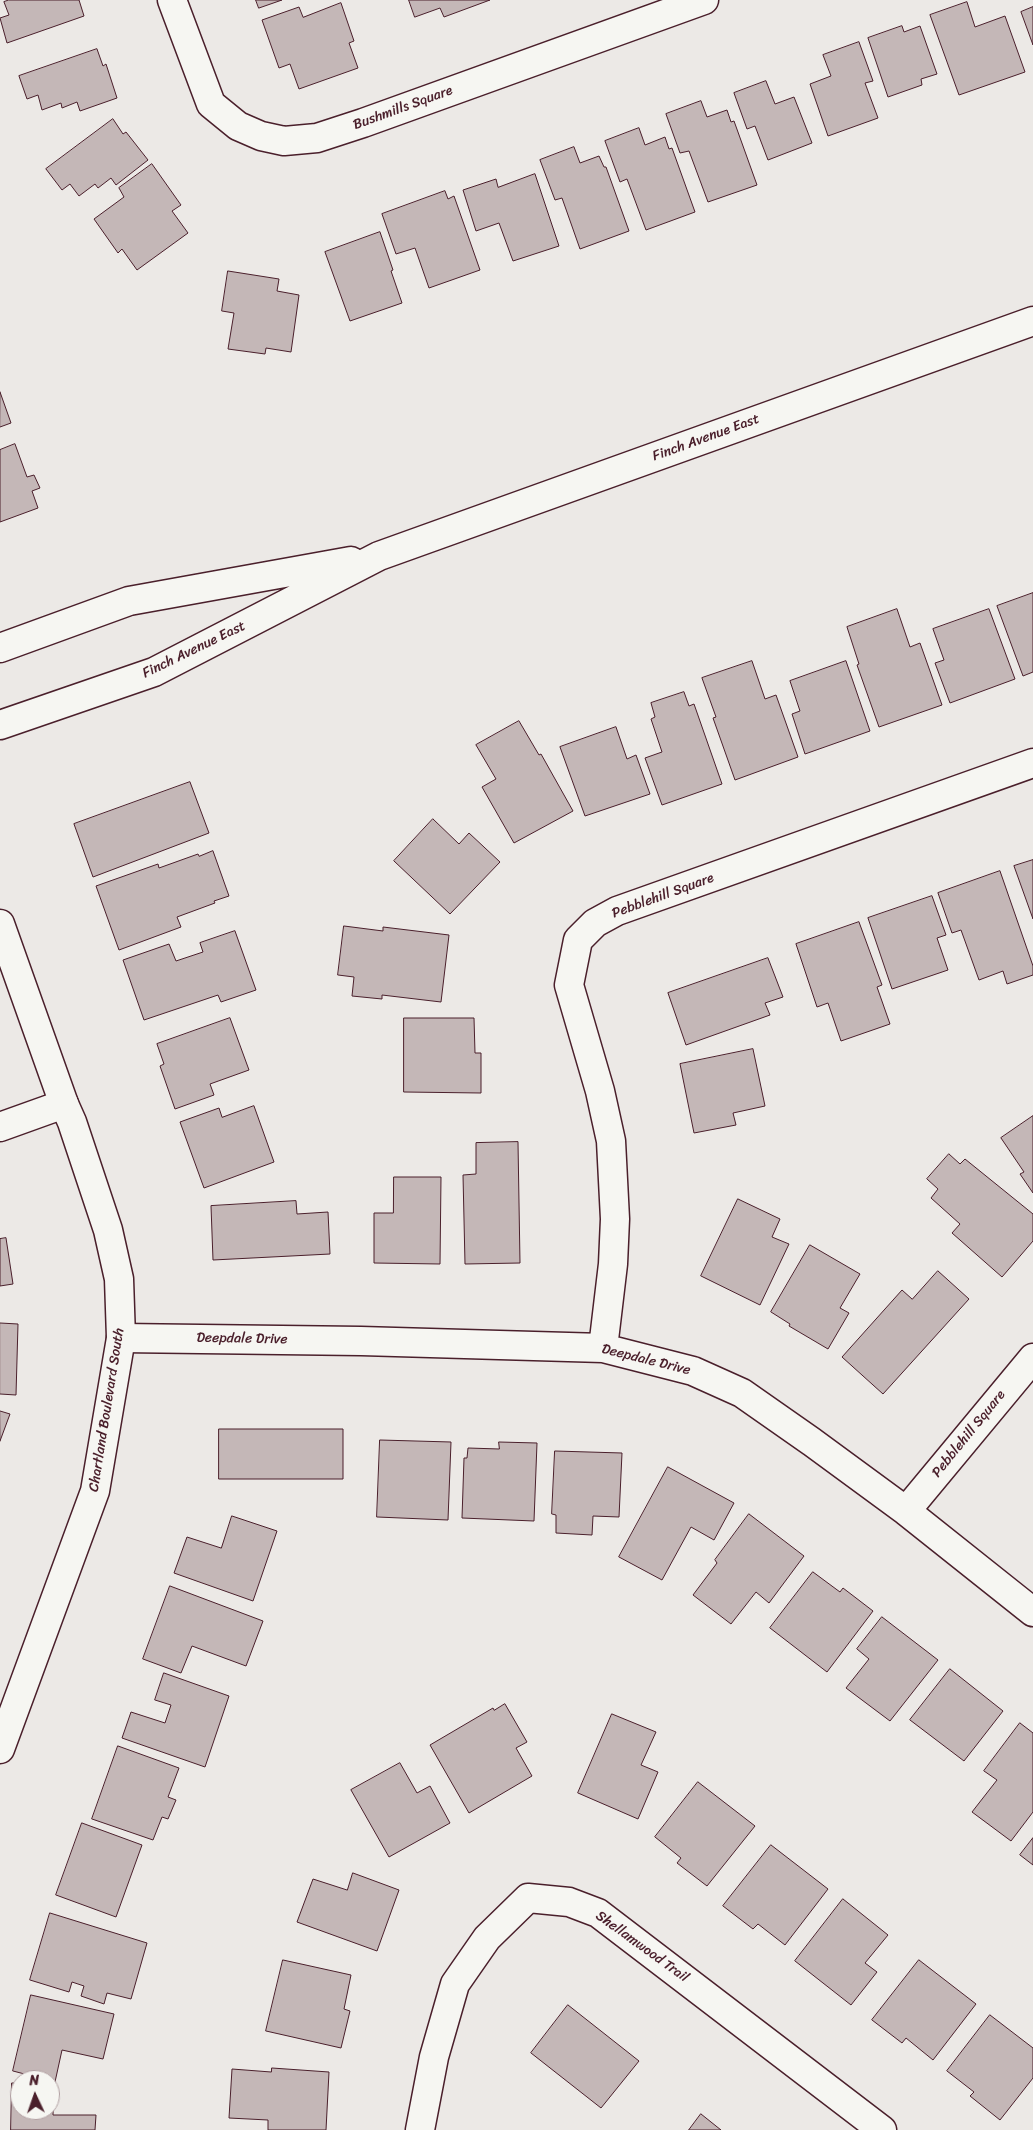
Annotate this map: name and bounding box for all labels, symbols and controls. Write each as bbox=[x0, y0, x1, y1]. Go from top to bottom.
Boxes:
street label: Bushmills Square bbox=[351, 82, 455, 134]
street label: Finch Avenue East bbox=[650, 411, 762, 465]
street label: Finch Avenue East bbox=[140, 618, 248, 682]
street label: Pebblehill Square bbox=[610, 870, 716, 922]
street label: Chartland Boulevard South bbox=[86, 1327, 128, 1493]
street label: Deepdale Drive bbox=[196, 1330, 288, 1348]
street label: Deepdale Drive bbox=[600, 1341, 692, 1379]
street label: Pebblehill Square bbox=[929, 1387, 1009, 1481]
street label: Shellamwood Trail bbox=[592, 1908, 692, 1986]
text: N bbox=[29, 2068, 40, 2093]
north arrow bbox=[10, 2070, 60, 2120]

